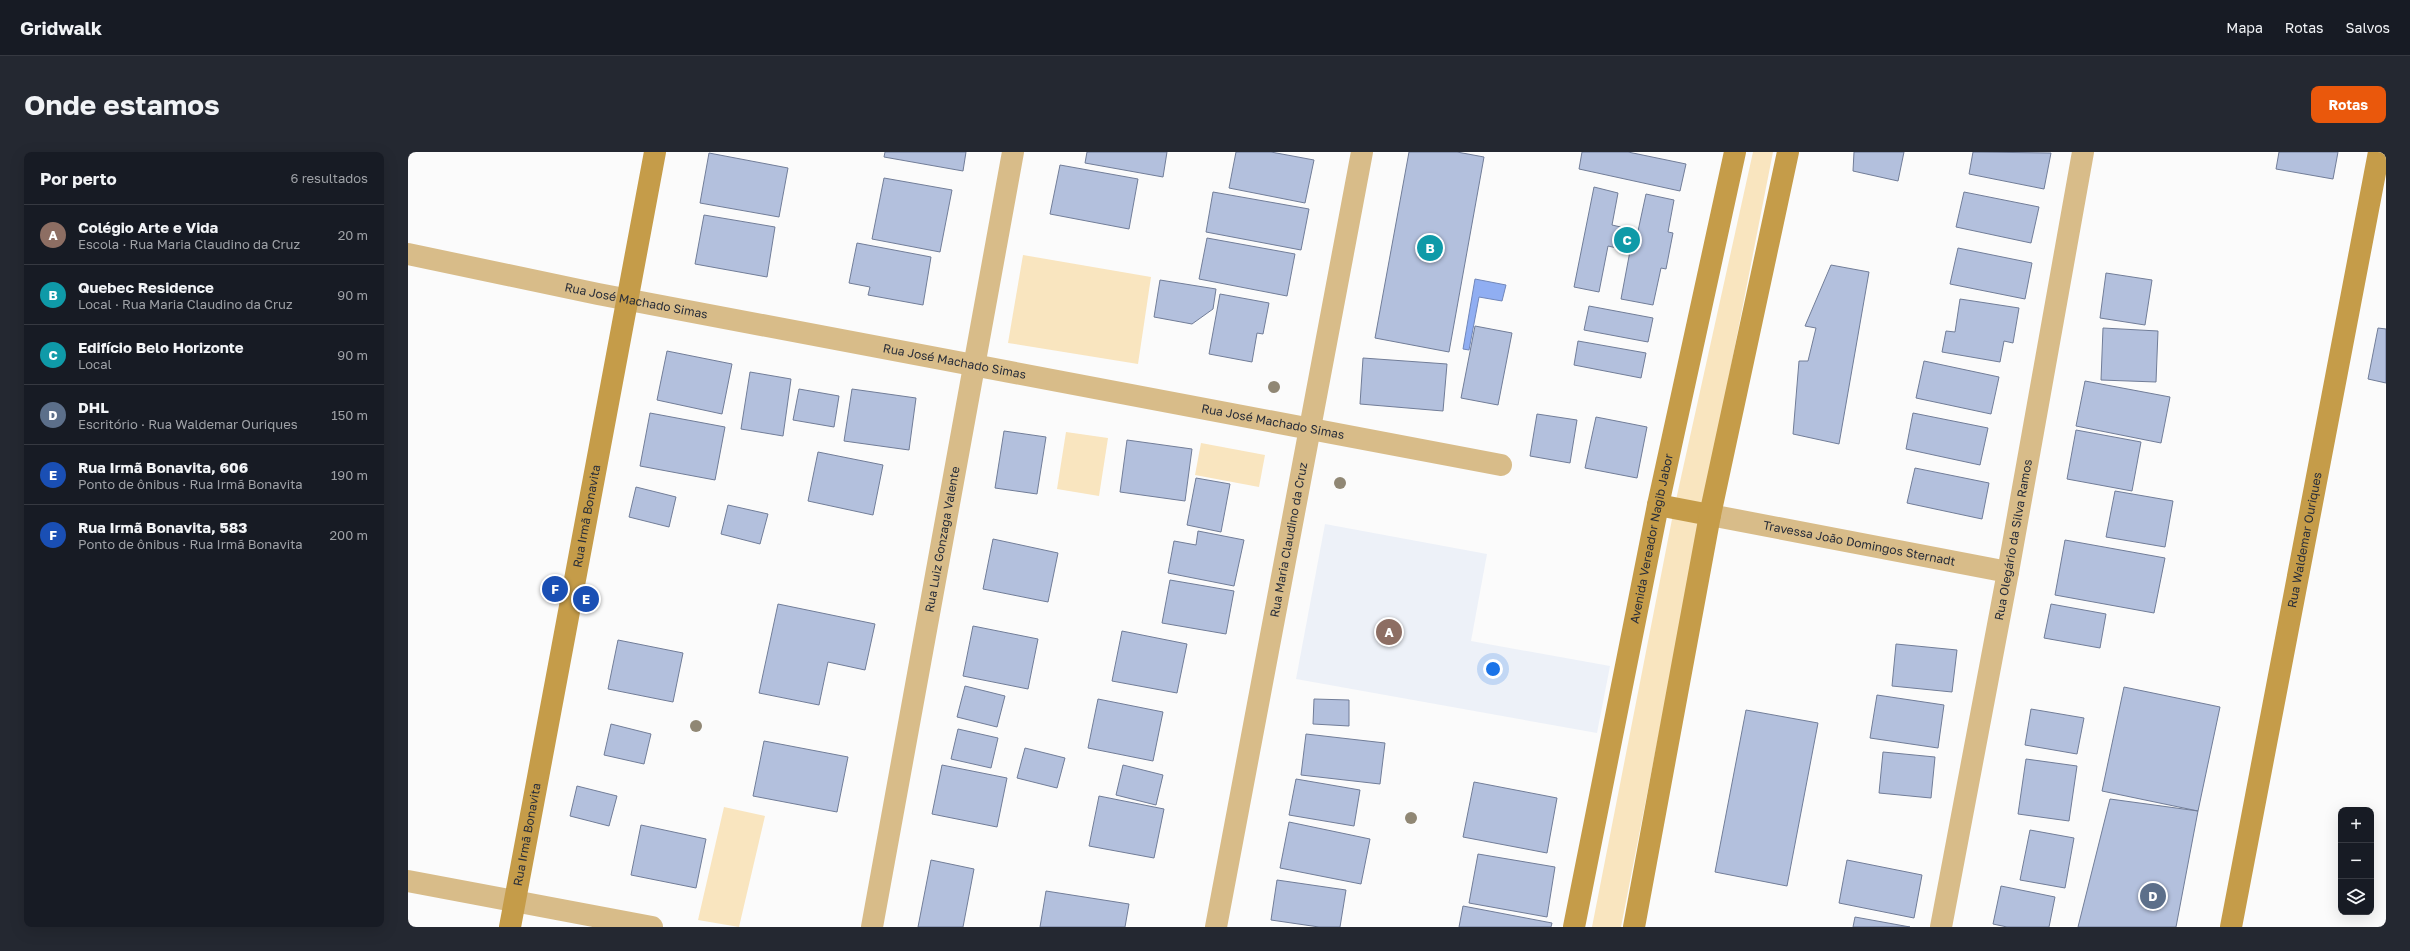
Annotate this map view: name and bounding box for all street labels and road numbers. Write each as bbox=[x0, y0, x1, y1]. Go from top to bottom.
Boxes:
street label: Rua José Machado Simas bbox=[563, 279, 709, 322]
street label: Rua José Machado Simas bbox=[882, 340, 1027, 382]
street label: Rua José Machado Simas bbox=[1200, 400, 1346, 442]
street label: Avenida Vereador Nagib Jabor bbox=[1627, 452, 1676, 625]
street label: Rua Olegário da Silva Ramos bbox=[1991, 458, 2035, 622]
street label: Rua Maria Claudino da Cruz bbox=[1266, 461, 1310, 619]
street label: Rua Irmã Bonavita bbox=[569, 463, 603, 569]
street label: Rua Luiz Gonzaga Valente bbox=[921, 465, 963, 614]
street label: Rua Waldemar Ouriques bbox=[2284, 471, 2325, 609]
street label: Travessa João Domingos Sternadt bbox=[1762, 517, 1957, 569]
street label: Rua Irmã Bonavita bbox=[510, 782, 544, 887]

